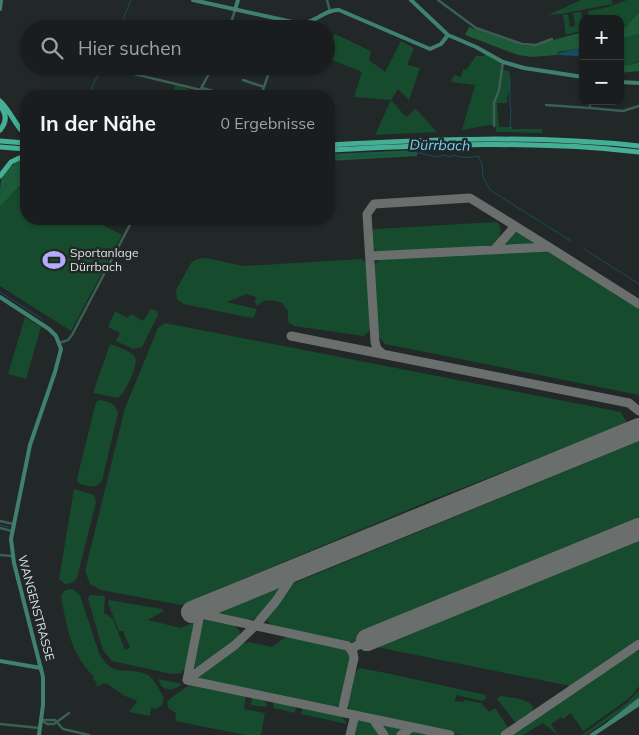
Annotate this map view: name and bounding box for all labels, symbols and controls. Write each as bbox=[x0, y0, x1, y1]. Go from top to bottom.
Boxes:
map controls bbox=[579, 15, 624, 105]
button: + bbox=[579, 15, 624, 60]
search box bbox=[20, 20, 335, 75]
icon: search bbox=[38, 34, 66, 62]
text: Hier suchen bbox=[78, 36, 182, 60]
button: − bbox=[579, 60, 624, 105]
text: In der Nähe bbox=[40, 110, 156, 136]
text: 0 Ergebnisse bbox=[220, 113, 315, 133]
water label: Dürrbach bbox=[410, 135, 470, 155]
place label: Sportanlage Dürrbach bbox=[70, 245, 138, 274]
sports icon: Sportanlage Dürrbach bbox=[41, 247, 67, 273]
street label: WANGENSTRASSE bbox=[15, 553, 58, 662]

